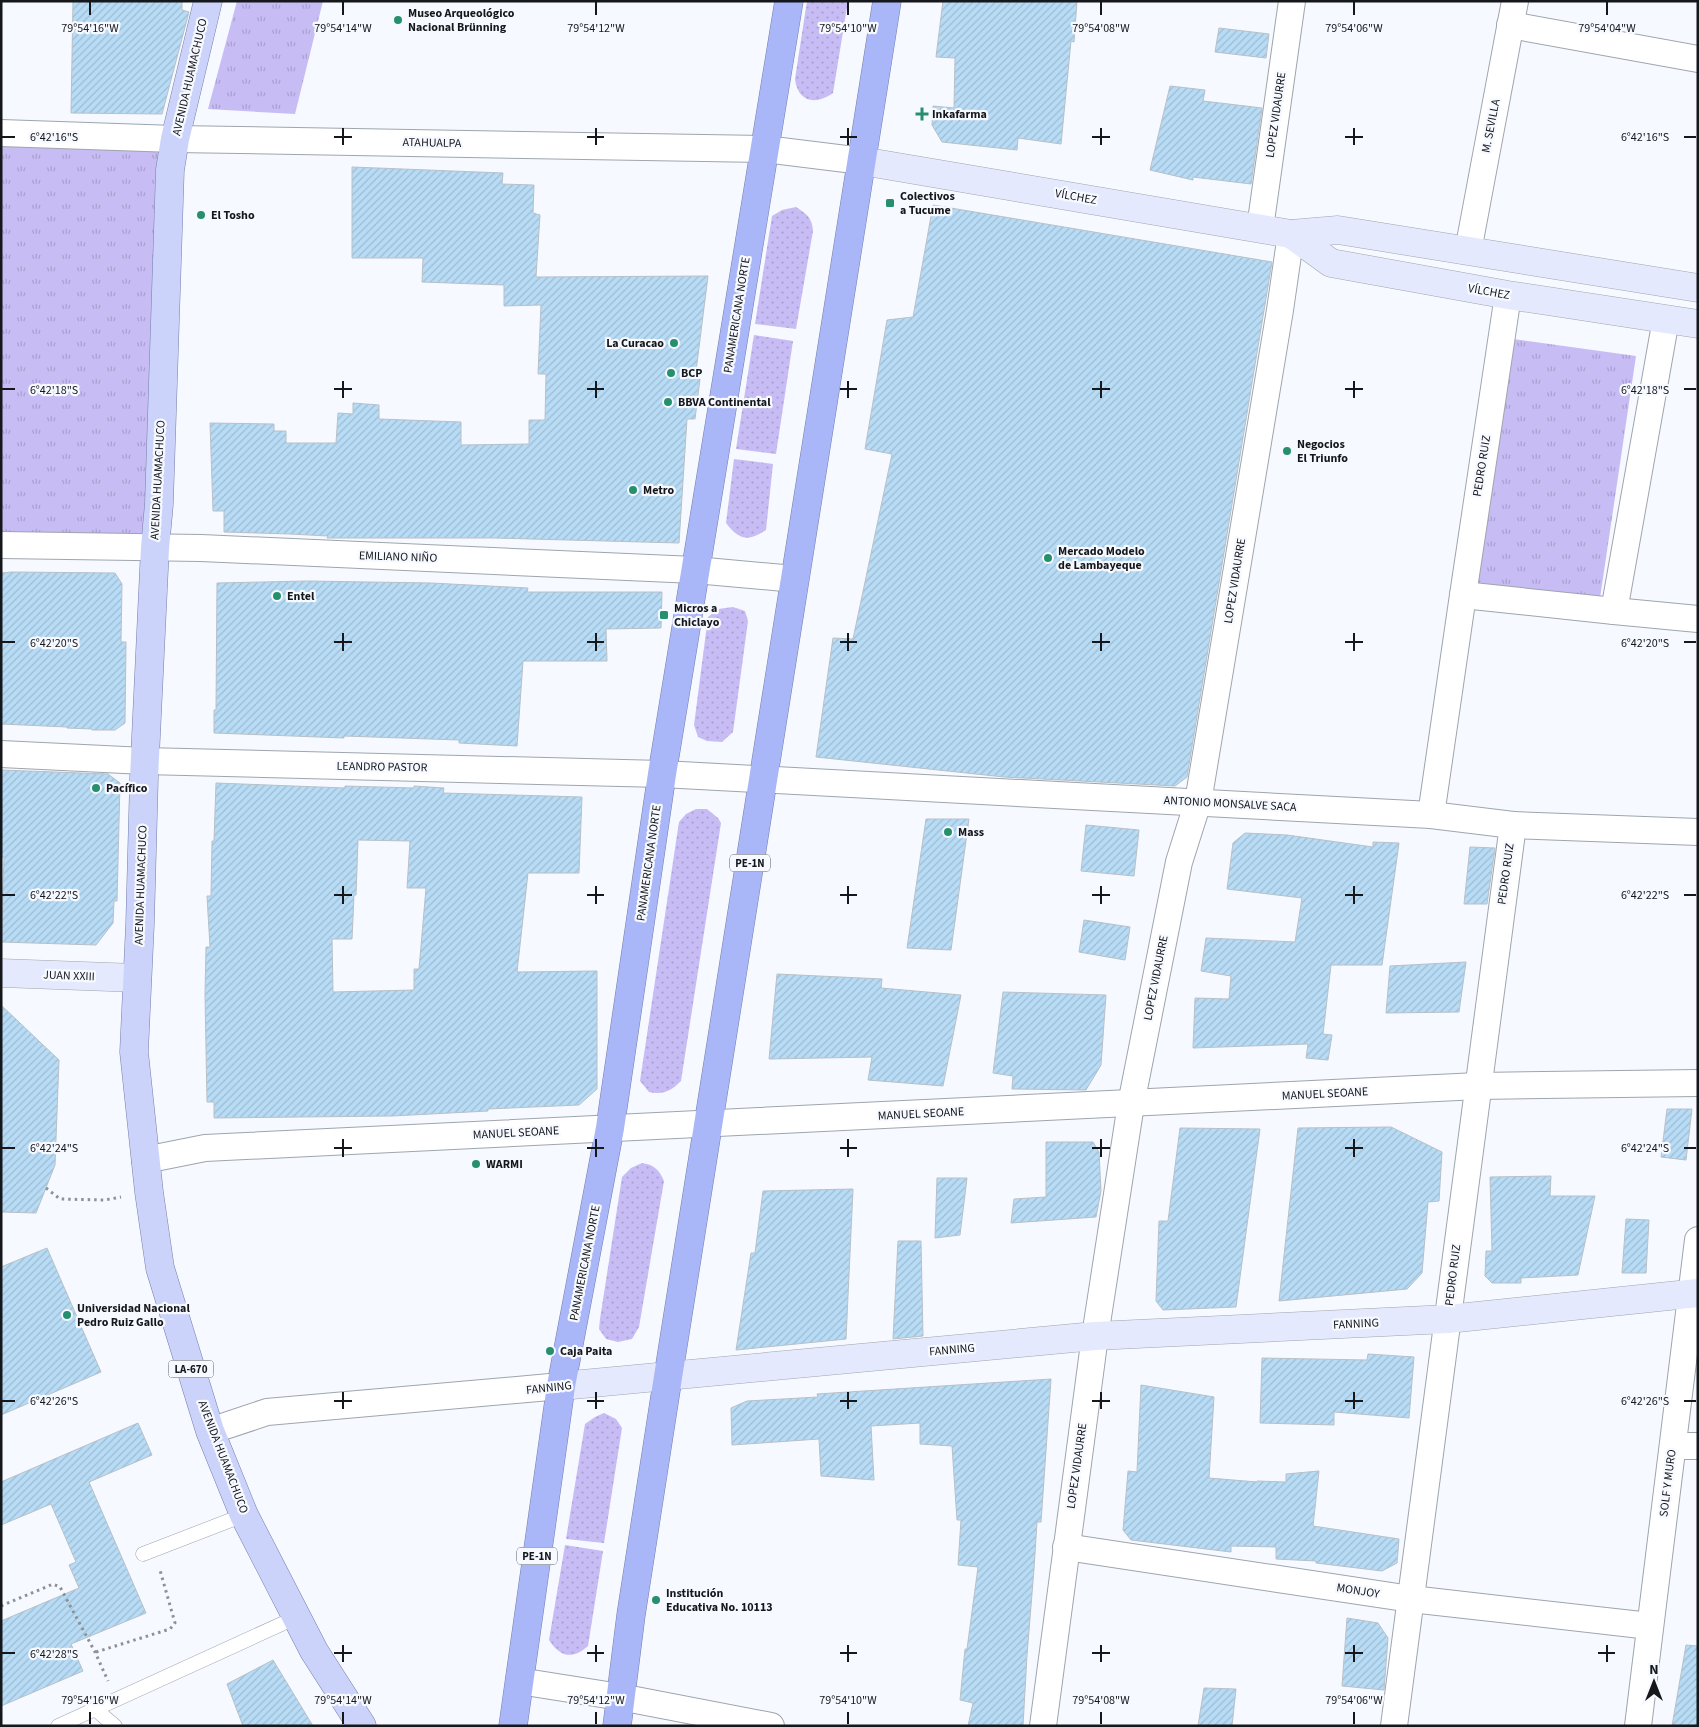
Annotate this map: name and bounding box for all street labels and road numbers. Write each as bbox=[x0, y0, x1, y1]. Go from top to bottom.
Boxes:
street label: AVENIDA HUAMACHUCO bbox=[168, 17, 212, 137]
street label: LOPEZ VIDAURRE bbox=[1262, 71, 1290, 159]
street label: M. SEVILLA bbox=[1477, 97, 1505, 154]
street label: ATAHUALPA bbox=[402, 134, 462, 152]
street label: VÍLCHEZ bbox=[1054, 185, 1098, 209]
street label: PANAMERICANA NORTE bbox=[719, 256, 755, 374]
street label: VÍLCHEZ bbox=[1467, 280, 1511, 304]
street label: AVENIDA HUAMACHUCO bbox=[146, 420, 170, 540]
street label: PEDRO RUIZ bbox=[1469, 434, 1495, 498]
street label: LOPEZ VIDAURRE bbox=[1220, 537, 1250, 625]
street label: EMILIANO NIÑO bbox=[358, 547, 438, 567]
street label: LEANDRO PASTOR bbox=[336, 758, 428, 776]
street label: ANTONIO MONSALVE SACA bbox=[1163, 792, 1297, 816]
street label: PANAMERICANA NORTE bbox=[632, 804, 666, 922]
street label: AVENIDA HUAMACHUCO bbox=[130, 825, 152, 945]
street label: PEDRO RUIZ bbox=[1493, 842, 1519, 906]
road number: PE-1N bbox=[730, 854, 770, 871]
street label: LOPEZ VIDAURRE bbox=[1139, 934, 1173, 1022]
street label: JUAN XXIII bbox=[43, 967, 95, 985]
street label: MANUEL SEOANE bbox=[1281, 1083, 1369, 1105]
street label: MANUEL SEOANE bbox=[877, 1103, 965, 1125]
street label: MANUEL SEOANE bbox=[472, 1122, 560, 1144]
street label: PANAMERICANA NORTE bbox=[565, 1204, 605, 1322]
street label: PEDRO RUIZ bbox=[1441, 1243, 1465, 1307]
street label: FANNING bbox=[1333, 1314, 1379, 1334]
street label: FANNING bbox=[928, 1340, 976, 1360]
road number: LA-670 bbox=[168, 1360, 214, 1378]
street label: FANNING bbox=[525, 1377, 573, 1399]
street label: AVENIDA HUAMACHUCO bbox=[194, 1398, 252, 1516]
street label: LOPEZ VIDAURRE bbox=[1063, 1422, 1091, 1510]
street label: SOLF Y MURO bbox=[1655, 1448, 1681, 1518]
road number: PE-1N bbox=[517, 1548, 557, 1564]
street label: MONJOY bbox=[1335, 1579, 1381, 1603]

